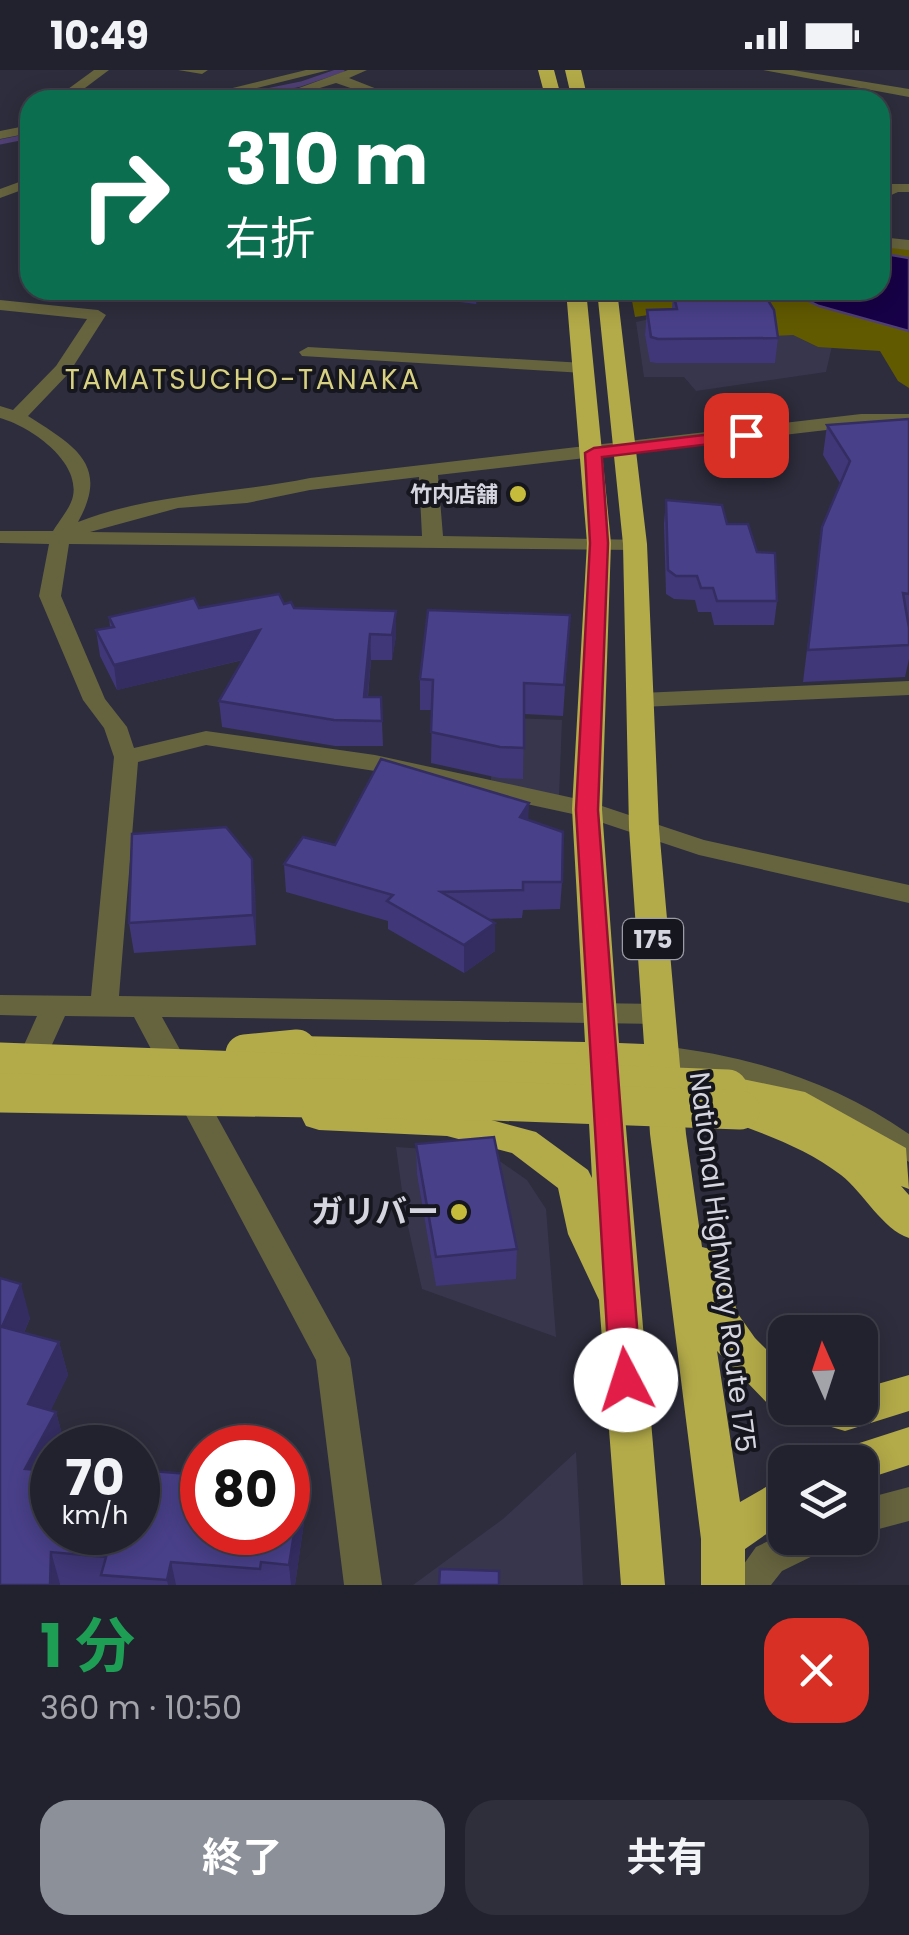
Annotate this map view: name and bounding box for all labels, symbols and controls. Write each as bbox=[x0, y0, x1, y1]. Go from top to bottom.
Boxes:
text: 10:49 bbox=[50, 9, 149, 62]
text: 310 m bbox=[225, 110, 428, 209]
icon: right bbox=[60, 130, 190, 260]
text: 右折 bbox=[225, 207, 315, 270]
district label: TAMATSUCHO-TANAKA bbox=[65, 360, 421, 399]
pin bbox=[704, 393, 789, 478]
icon: arrive bbox=[719, 408, 774, 463]
place label: 竹内店舗 bbox=[410, 479, 498, 510]
marker: 竹内店舗 bbox=[507, 483, 529, 505]
road number: 175 bbox=[623, 919, 683, 959]
street label: National Highway Route 175 bbox=[680, 1070, 765, 1454]
place label: ガリバー bbox=[311, 1189, 439, 1234]
marker: ガリバー bbox=[448, 1201, 470, 1223]
north arrow bbox=[768, 1315, 878, 1425]
map controls bbox=[768, 1315, 878, 1555]
position arrow bbox=[574, 1328, 678, 1432]
speed limit sign: 80 bbox=[180, 1425, 310, 1555]
text: 70 bbox=[65, 1442, 125, 1513]
button: layers bbox=[768, 1445, 878, 1555]
text: km/h bbox=[62, 1498, 128, 1533]
text: 1 分 bbox=[40, 1604, 135, 1688]
button: close bbox=[764, 1618, 869, 1723]
text: 360 m · 10:50 bbox=[40, 1685, 242, 1730]
button: 終了 bbox=[40, 1800, 445, 1915]
button: 共有 bbox=[465, 1800, 869, 1915]

